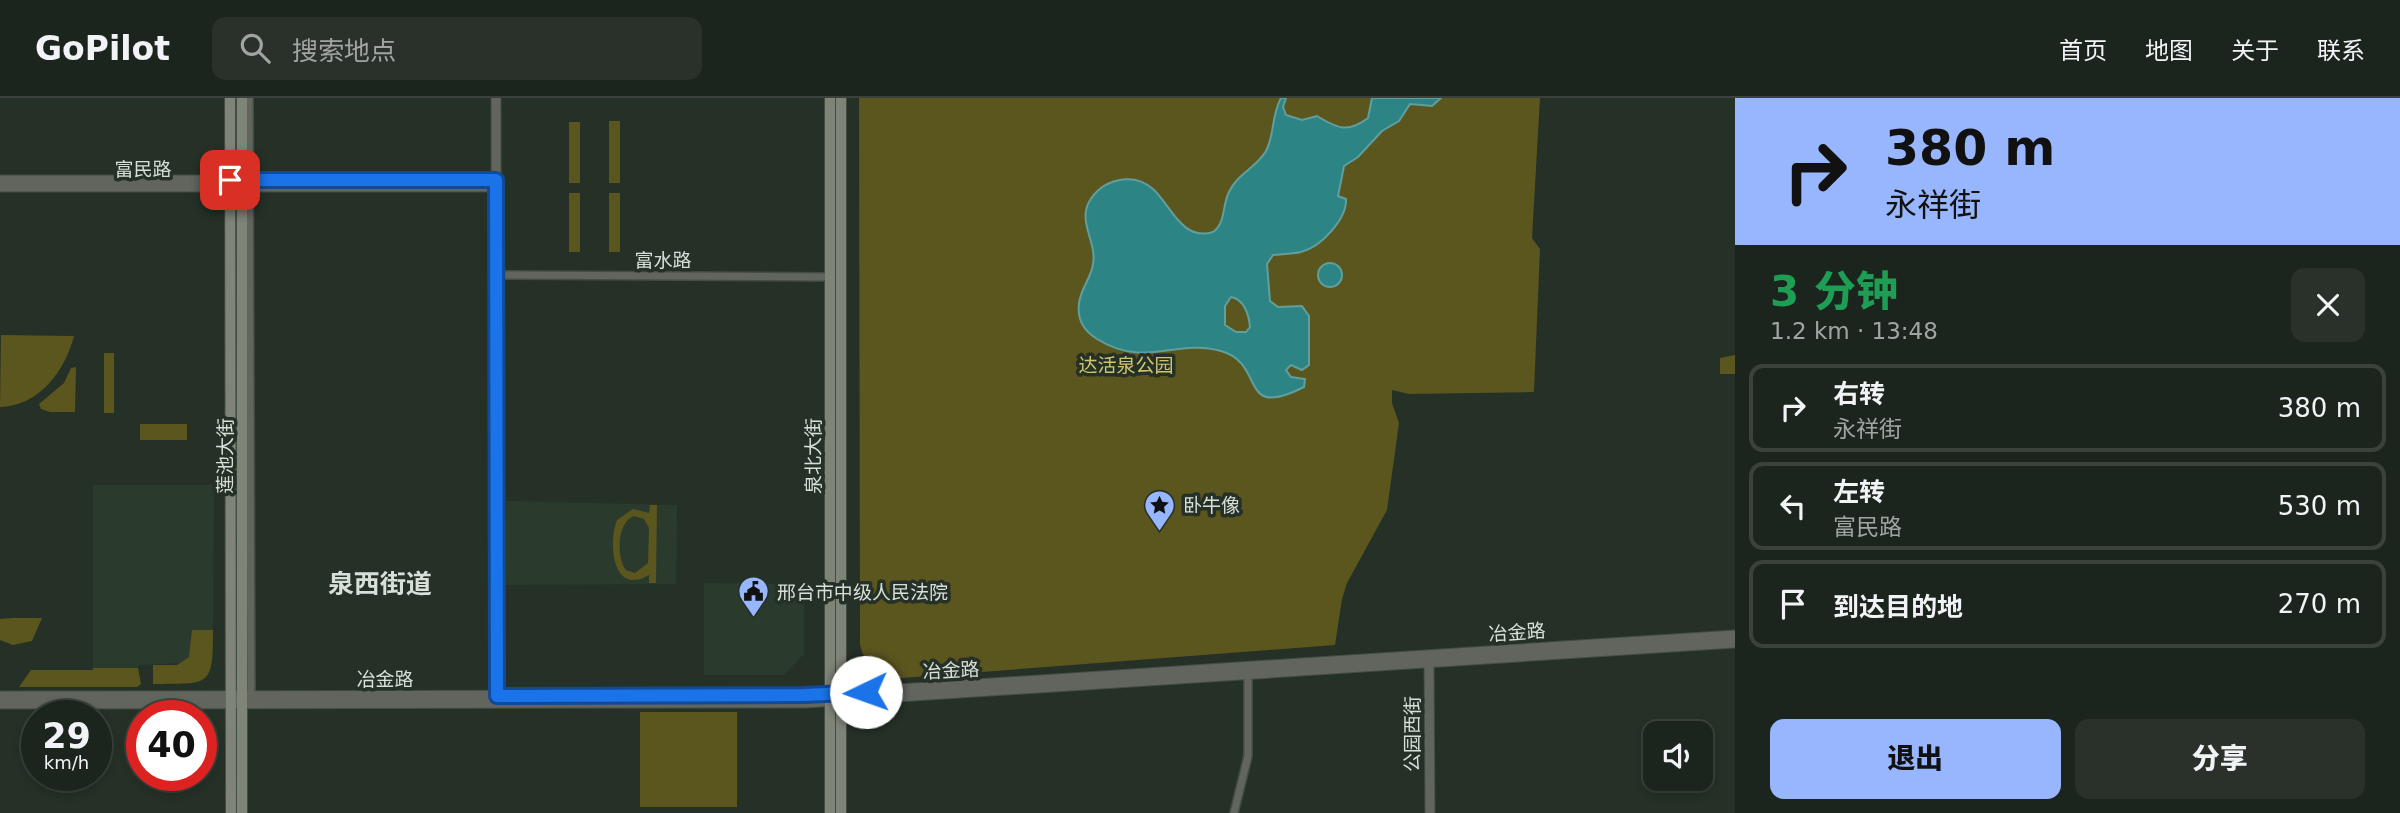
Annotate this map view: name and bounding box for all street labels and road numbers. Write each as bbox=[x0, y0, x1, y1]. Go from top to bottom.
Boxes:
street label: 富民路 bbox=[114, 158, 172, 180]
street label: 富水路 bbox=[634, 249, 692, 271]
street label: 莲池大街 bbox=[214, 418, 236, 494]
street label: 泉北大街 bbox=[802, 418, 824, 494]
street label: 冶金路 bbox=[1488, 619, 1546, 645]
street label: 冶金路 bbox=[922, 658, 980, 682]
street label: 冶金路 bbox=[356, 668, 414, 690]
street label: 公园西街 bbox=[1401, 696, 1423, 772]

